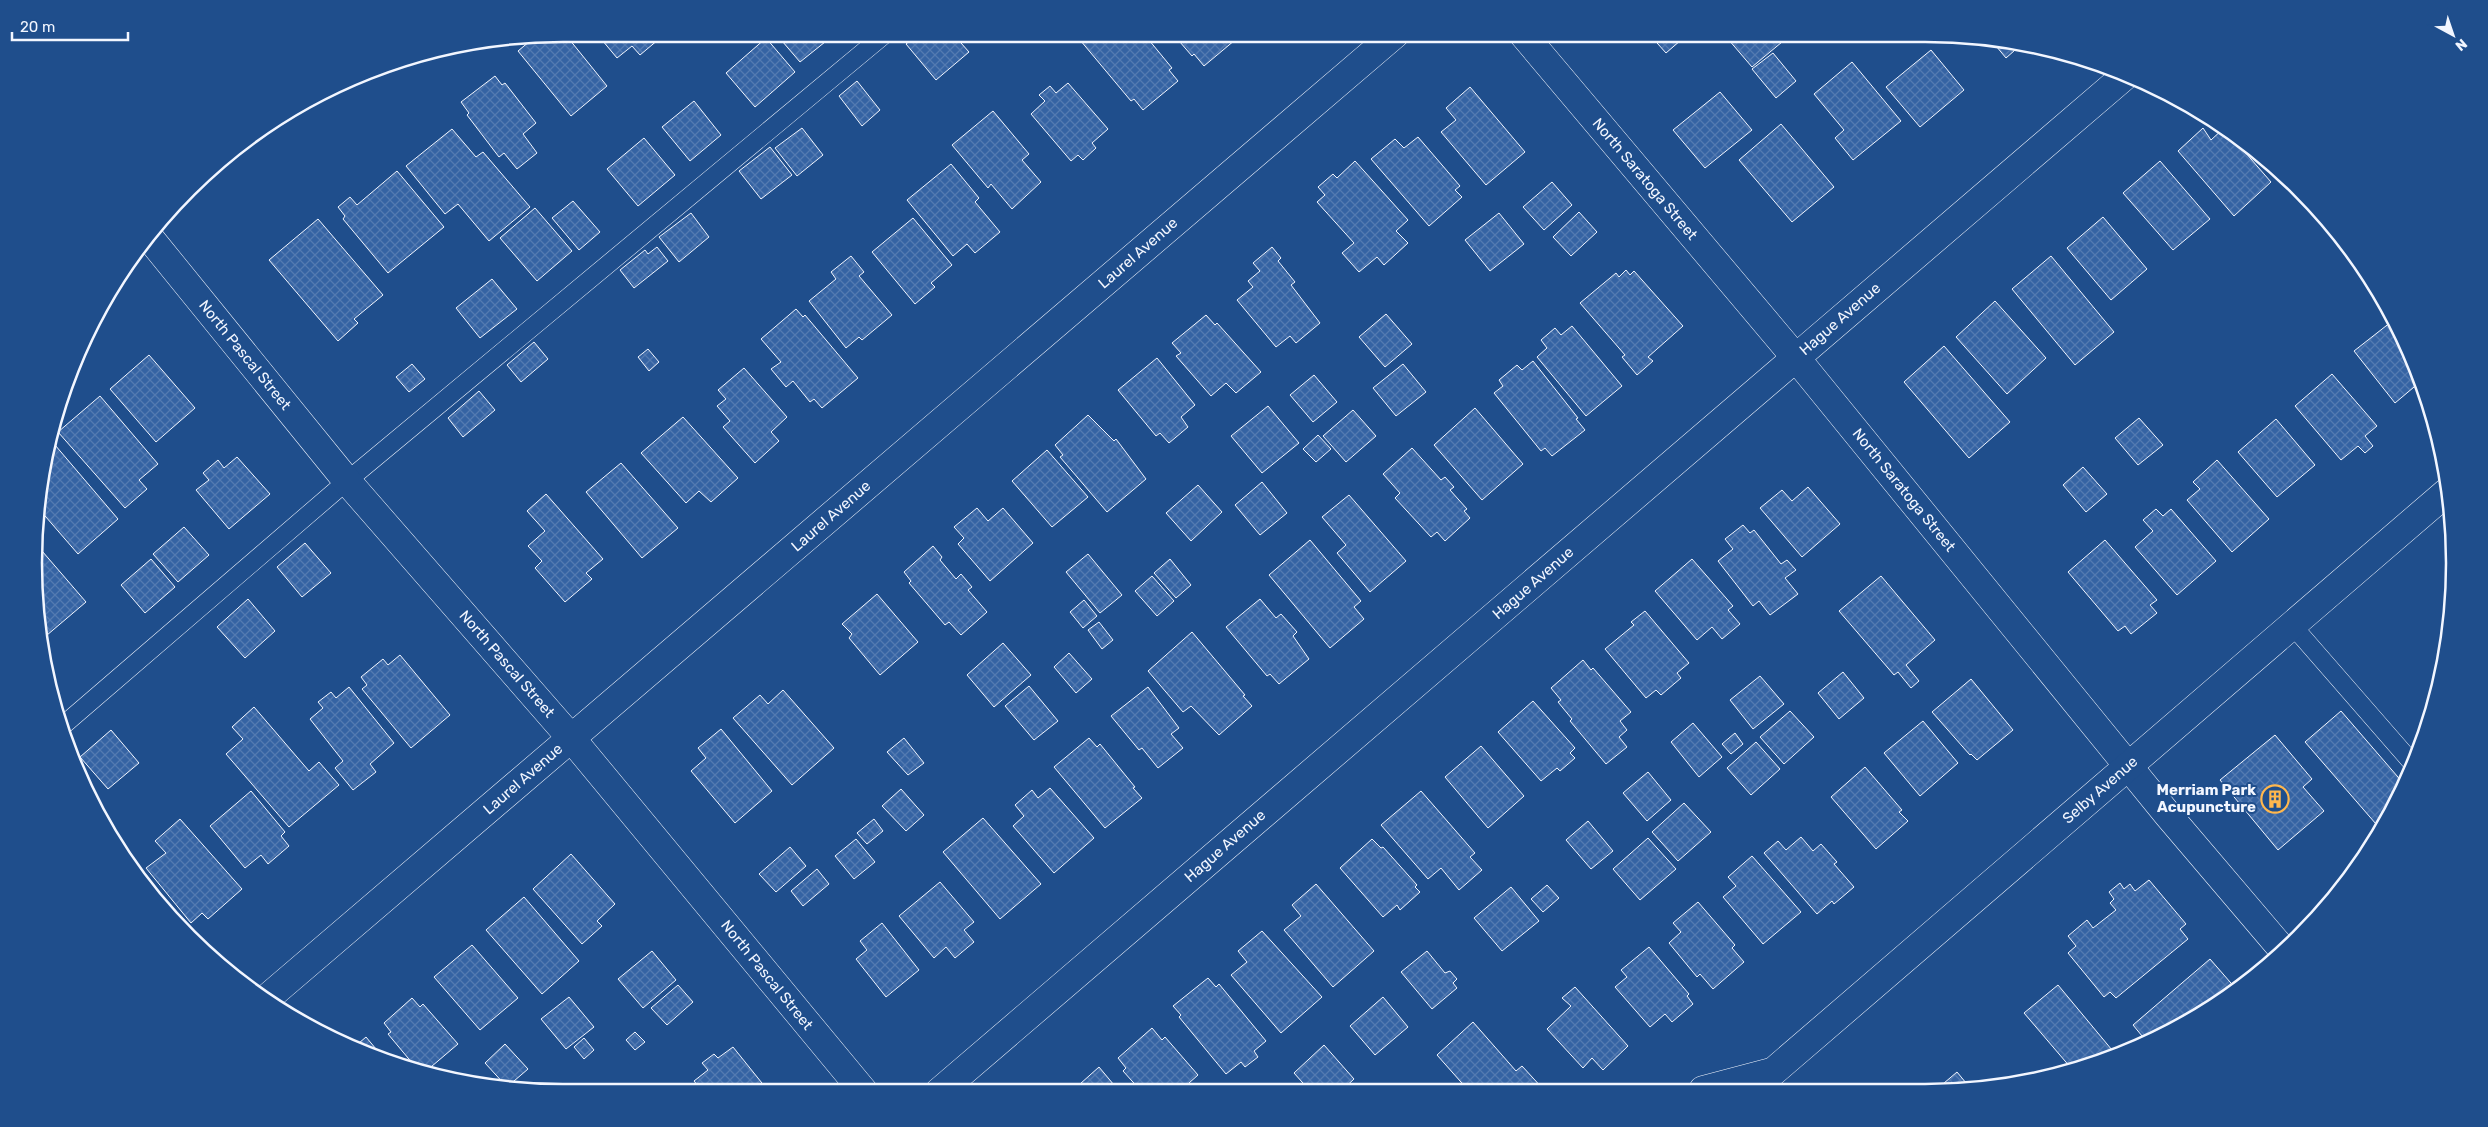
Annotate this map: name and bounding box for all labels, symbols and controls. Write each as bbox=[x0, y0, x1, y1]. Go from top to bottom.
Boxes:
scale bar bbox=[12, 10, 129, 42]
north arrow bbox=[2428, 10, 2478, 60]
text: 20 m bbox=[20, 18, 55, 36]
text: N bbox=[2452, 35, 2470, 54]
street label: North Saratoga Street bbox=[1589, 114, 1701, 244]
street label: Laurel Avenue bbox=[1095, 214, 1181, 292]
street label: Hague Avenue bbox=[1796, 279, 1884, 359]
street label: North Pascal Street bbox=[195, 296, 295, 414]
street label: North Saratoga Street bbox=[1849, 425, 1959, 555]
street label: Laurel Avenue bbox=[788, 477, 874, 555]
street label: Hague Avenue bbox=[1489, 543, 1577, 623]
street label: North Pascal Street bbox=[456, 607, 559, 721]
street label: Laurel Avenue bbox=[480, 740, 566, 818]
street label: Selby Avenue bbox=[2059, 752, 2141, 828]
place label: Merriam Park Acupuncture bbox=[2157, 781, 2256, 816]
building icon: Merriam Park Acupuncture bbox=[2260, 784, 2290, 814]
street label: Hague Avenue bbox=[1181, 806, 1269, 886]
street label: North Pascal Street bbox=[717, 916, 817, 1034]

